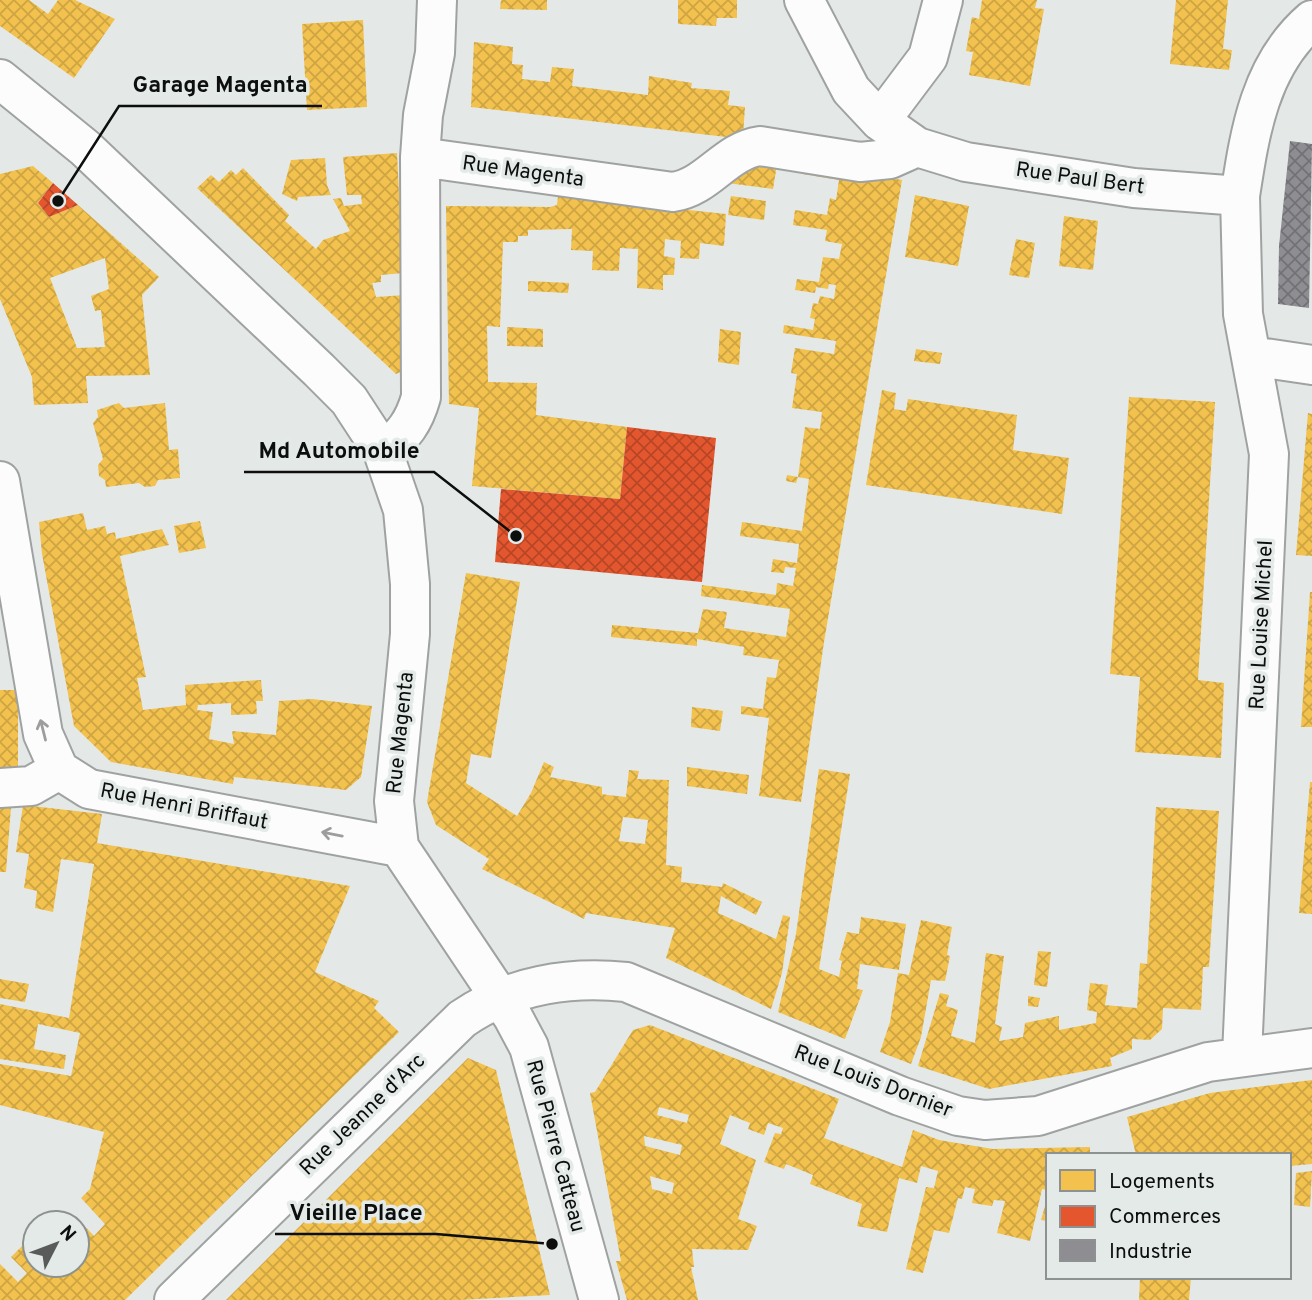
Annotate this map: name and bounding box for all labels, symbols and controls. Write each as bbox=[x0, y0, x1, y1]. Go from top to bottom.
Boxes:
callout: Garage Magenta bbox=[119, 62, 322, 106]
text: Garage Magenta bbox=[132, 72, 308, 101]
street label: Rue Magenta bbox=[460, 150, 586, 194]
street label: Rue Paul Bert bbox=[1014, 157, 1146, 201]
callout: Md Automobile bbox=[244, 428, 434, 472]
text: Md Automobile bbox=[258, 438, 420, 467]
street label: Rue Louise Michel bbox=[1244, 540, 1280, 710]
street label: Rue Magenta bbox=[381, 671, 421, 795]
one-way arrow bbox=[36, 719, 49, 742]
street label: Rue Henri Briffaut bbox=[98, 777, 270, 837]
one-way arrow bbox=[321, 827, 344, 840]
street label: Rue Louis Dornier bbox=[790, 1039, 956, 1125]
street label: Rue Jeanne d'Arc bbox=[294, 1048, 432, 1182]
street label: Rue Pierre Catteau bbox=[519, 1057, 591, 1235]
legend bbox=[1046, 1153, 1291, 1279]
text: Logements bbox=[1109, 1169, 1215, 1196]
callout: Vieille Place bbox=[275, 1190, 436, 1234]
text: Vieille Place bbox=[290, 1200, 422, 1229]
text: Commerces bbox=[1109, 1204, 1221, 1231]
north arrow bbox=[21, 1209, 91, 1279]
text: N bbox=[54, 1221, 81, 1247]
text: Industrie bbox=[1109, 1239, 1192, 1266]

